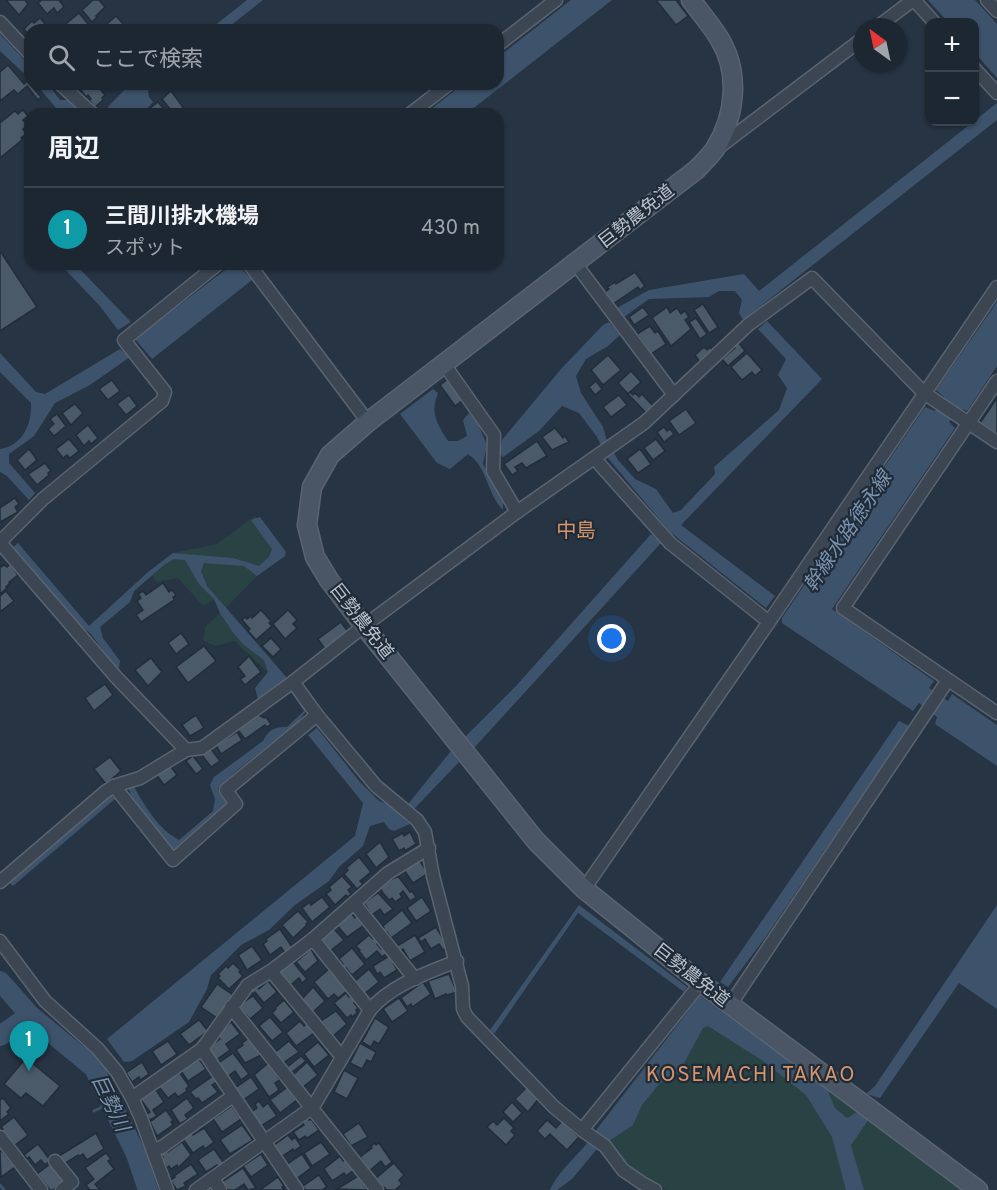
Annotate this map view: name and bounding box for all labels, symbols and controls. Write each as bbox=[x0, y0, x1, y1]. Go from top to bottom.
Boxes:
north arrow bbox=[853, 18, 907, 72]
map controls bbox=[925, 18, 979, 126]
button: + bbox=[925, 18, 979, 72]
search box bbox=[24, 24, 504, 90]
icon: search bbox=[45, 41, 78, 74]
text: ここで検索 bbox=[93, 47, 203, 74]
button: − bbox=[925, 72, 979, 126]
text: 周辺 bbox=[48, 134, 100, 167]
street label: 巨勢農免道 bbox=[594, 180, 679, 254]
text: 三間川排水機場 bbox=[105, 204, 259, 231]
text: 1 bbox=[64, 216, 72, 242]
text: 430 m bbox=[421, 216, 480, 242]
text: スポット bbox=[105, 236, 185, 262]
water label: 幹線水路徳永線 bbox=[799, 464, 900, 597]
district label: 中島 bbox=[556, 519, 596, 545]
street label: 巨勢農免道 bbox=[324, 579, 398, 664]
your location bbox=[597, 624, 626, 653]
street label: 巨勢農免道 bbox=[649, 939, 734, 1013]
pin: 1 bbox=[9, 1022, 48, 1071]
district label: KOSEMACHI TAKAO bbox=[646, 1062, 856, 1089]
water label: 巨勢川 bbox=[84, 1071, 135, 1138]

